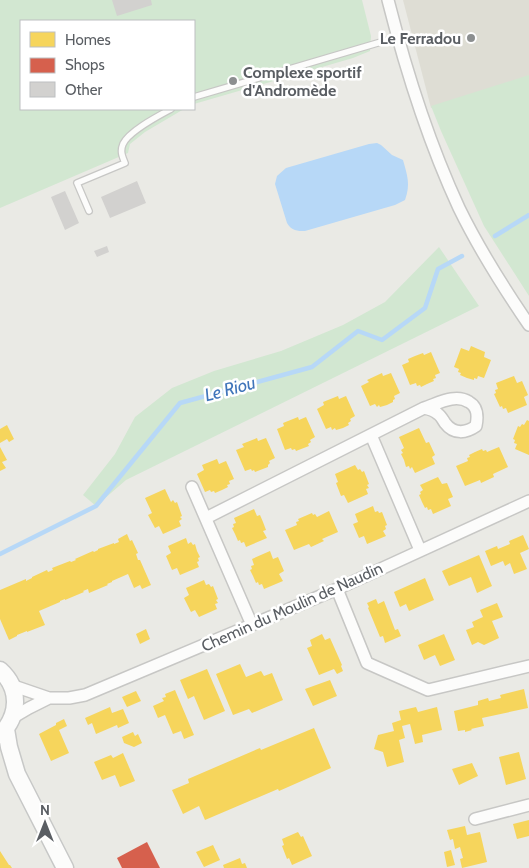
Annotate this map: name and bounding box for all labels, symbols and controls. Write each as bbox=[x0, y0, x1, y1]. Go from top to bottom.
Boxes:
legend bbox=[20, 20, 195, 110]
place label: Le Ferradou bbox=[380, 29, 461, 48]
text: Homes bbox=[65, 31, 111, 49]
marker: Le Ferradou bbox=[465, 32, 477, 44]
text: Shops bbox=[65, 56, 105, 74]
place label: Complexe sportif d'Andromède bbox=[243, 63, 362, 100]
marker: Complexe sportif d'Andromède bbox=[227, 75, 239, 87]
text: Other bbox=[65, 81, 102, 99]
water label: Le Riou bbox=[202, 372, 258, 406]
street label: Chemin du Moulin de Naudin bbox=[198, 558, 386, 656]
north arrow bbox=[20, 798, 70, 848]
text: N bbox=[40, 801, 50, 819]

